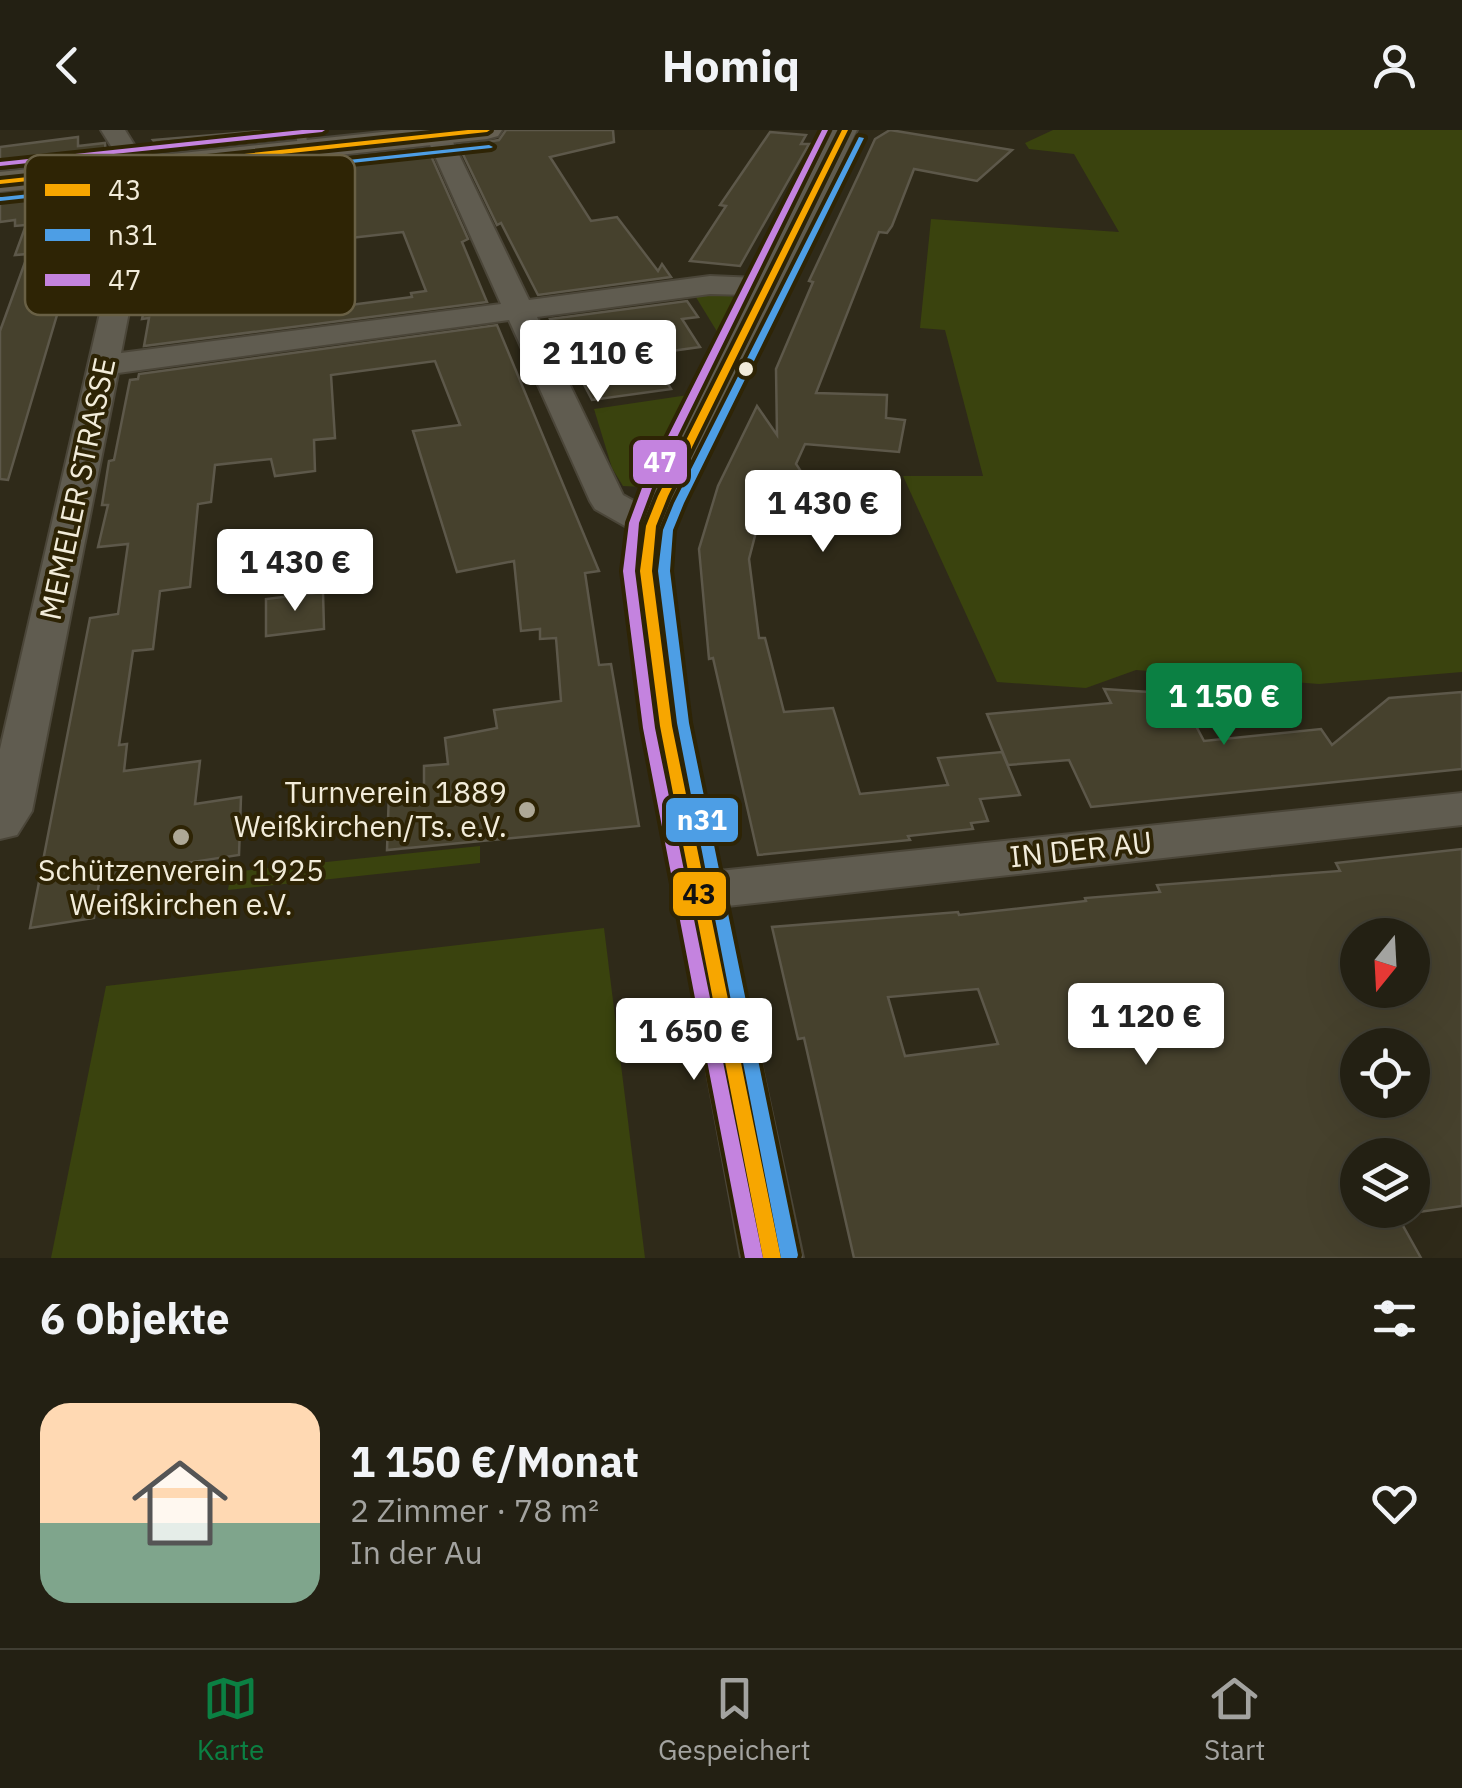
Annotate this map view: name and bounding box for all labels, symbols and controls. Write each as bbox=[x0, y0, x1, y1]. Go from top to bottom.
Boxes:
text: Homiq bbox=[662, 36, 800, 94]
icon: back bbox=[40, 38, 95, 93]
icon: person bbox=[1367, 38, 1422, 93]
legend bbox=[25, 155, 355, 315]
text: 43 bbox=[108, 171, 142, 208]
text: n31 bbox=[108, 216, 158, 253]
text: 47 bbox=[108, 261, 142, 298]
pin: 2 110 € bbox=[506, 320, 690, 405]
text: 2 110 € bbox=[542, 331, 654, 373]
street label: MEMELER STRASSE bbox=[30, 354, 123, 623]
unlabelled marker bbox=[736, 359, 756, 379]
line badge: 47 bbox=[631, 438, 689, 486]
text: 47 bbox=[643, 443, 677, 480]
pin: 1 430 € bbox=[731, 470, 915, 555]
text: 1 430 € bbox=[767, 481, 879, 523]
pin: 1 430 € bbox=[203, 529, 387, 614]
text: 1 430 € bbox=[239, 540, 351, 582]
pin: 1 150 € bbox=[1132, 663, 1316, 748]
text: 1 150 € bbox=[1168, 674, 1280, 716]
place label: Turnverein 1889 Weißkirchen/Ts. e.V. bbox=[234, 772, 507, 845]
line badge: n31 bbox=[664, 796, 740, 844]
marker: Turnverein 1889 Weißkirchen/Ts. e.V. bbox=[516, 799, 538, 821]
text: n31 bbox=[677, 801, 727, 838]
street label: IN DER AU bbox=[1008, 822, 1154, 875]
marker: Schützenverein 1925 Weißkirchen e.V. bbox=[170, 826, 192, 848]
place label: Schützenverein 1925 Weißkirchen e.V. bbox=[38, 850, 324, 923]
line badge: 43 bbox=[671, 870, 728, 918]
text: 43 bbox=[682, 875, 716, 912]
north arrow bbox=[1340, 918, 1430, 1008]
map controls bbox=[1340, 918, 1430, 1228]
pin: 1 120 € bbox=[1054, 983, 1238, 1068]
text: 1 120 € bbox=[1090, 994, 1202, 1036]
pin: 1 650 € bbox=[602, 998, 786, 1083]
text: 1 650 € bbox=[638, 1009, 750, 1051]
button: locate bbox=[1340, 1028, 1430, 1118]
button: layers bbox=[1340, 1138, 1430, 1228]
text: 6 Objekte bbox=[40, 1291, 230, 1346]
icon: filters bbox=[1367, 1291, 1422, 1346]
text: 1 150 €/Monat bbox=[350, 1434, 639, 1489]
icon: home bbox=[120, 1443, 240, 1563]
icon: heart bbox=[1367, 1476, 1422, 1531]
text: 2 Zimmer · 78 m² bbox=[350, 1489, 599, 1531]
text: In der Au bbox=[350, 1531, 483, 1573]
tab: Karte bbox=[197, 1671, 264, 1768]
tab: Gespeichert bbox=[658, 1671, 811, 1768]
tab: Start bbox=[1204, 1671, 1265, 1768]

